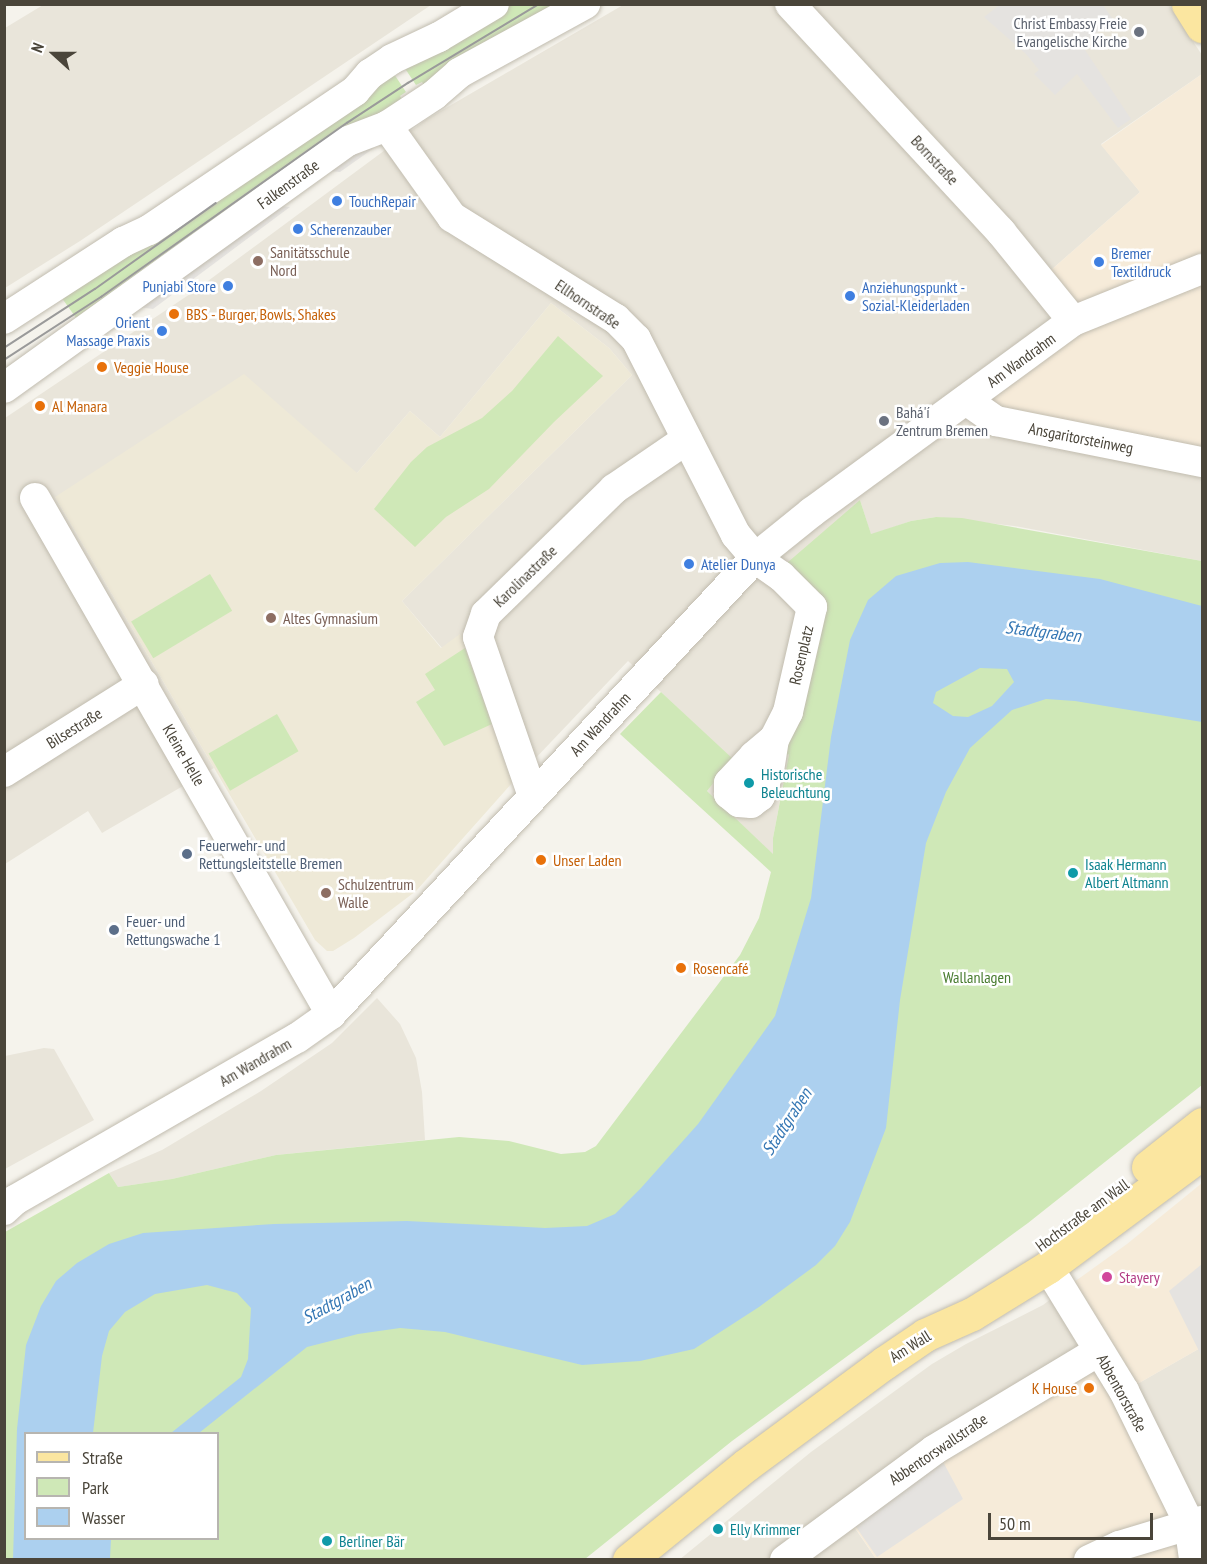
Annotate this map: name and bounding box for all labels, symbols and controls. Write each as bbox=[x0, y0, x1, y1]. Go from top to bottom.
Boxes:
place label: Christ Embassy Freie Evangelische Kirche bbox=[1013, 13, 1127, 51]
north arrow bbox=[24, 24, 84, 84]
marker: Christ Embassy Freie Evangelische Kirche bbox=[1132, 25, 1146, 39]
text: N bbox=[26, 40, 48, 55]
street label: Bornstraße bbox=[907, 131, 963, 189]
street label: Falkenstraße bbox=[253, 155, 323, 213]
place label: TouchRepair bbox=[349, 191, 416, 211]
marker: TouchRepair bbox=[330, 194, 344, 208]
place label: Scherenzauber bbox=[310, 219, 391, 239]
marker: Scherenzauber bbox=[291, 222, 305, 236]
place label: Sanitätsschule Nord bbox=[270, 242, 350, 280]
place label: Bremer Textildruck bbox=[1111, 243, 1171, 281]
marker: Sanitätsschule Nord bbox=[251, 254, 265, 268]
marker: Bremer Textildruck bbox=[1092, 255, 1106, 269]
street label: Ellhornstraße bbox=[552, 275, 624, 333]
place label: Punjabi Store bbox=[143, 276, 216, 296]
place label: Anziehungspunkt - Sozial-Kleiderladen bbox=[862, 277, 970, 315]
marker: Punjabi Store bbox=[221, 279, 235, 293]
marker: Anziehungspunkt - Sozial-Kleiderladen bbox=[843, 289, 857, 303]
place label: BBS - Burger, Bowls, Shakes bbox=[186, 304, 339, 324]
marker: BBS - Burger, Bowls, Shakes bbox=[167, 307, 181, 321]
place label: Orient Massage Praxis bbox=[66, 312, 150, 350]
marker: Orient Massage Praxis bbox=[155, 324, 169, 338]
street label: Am Wandrahm bbox=[983, 329, 1059, 391]
place label: Veggie House bbox=[114, 357, 189, 377]
marker: Veggie House bbox=[95, 360, 109, 374]
place label: Al Manara bbox=[52, 396, 107, 416]
marker: Al Manara bbox=[33, 399, 47, 413]
place label: Bahá'í Zentrum Bremen bbox=[896, 402, 988, 440]
marker: Bahá'í Zentrum Bremen bbox=[877, 414, 891, 428]
street label: Ansgaritorsteinweg bbox=[1027, 418, 1135, 458]
street label: Karolinastraße bbox=[489, 541, 561, 611]
place label: Atelier Dunya bbox=[701, 554, 776, 574]
marker: Atelier Dunya bbox=[682, 557, 696, 571]
place label: Altes Gymnasium bbox=[283, 608, 378, 628]
marker: Altes Gymnasium bbox=[264, 611, 278, 625]
water label: Stadtgraben bbox=[1004, 617, 1082, 647]
street label: Rosenplatz bbox=[785, 623, 817, 687]
street label: Am Wandrahm bbox=[566, 688, 634, 760]
street label: Bilsestraße bbox=[43, 703, 105, 753]
street label: Kleine Helle bbox=[159, 721, 209, 789]
place label: Historische Beleuchtung bbox=[761, 764, 830, 802]
marker: Historische Beleuchtung bbox=[742, 776, 756, 790]
place label: Feuerwehr- und Rettungsleitstelle Bremen bbox=[199, 835, 342, 873]
marker: Feuerwehr- und Rettungsleitstelle Bremen bbox=[180, 847, 194, 861]
place label: Unser Laden bbox=[553, 850, 622, 870]
marker: Unser Laden bbox=[534, 853, 548, 867]
place label: Isaak Hermann Albert Altmann bbox=[1085, 854, 1169, 892]
marker: Isaak Hermann Albert Altmann bbox=[1066, 866, 1080, 880]
place label: Schulzentrum Walle bbox=[338, 874, 414, 912]
marker: Schulzentrum Walle bbox=[319, 886, 333, 900]
place label: Feuer- und Rettungswache 1 bbox=[126, 911, 221, 949]
marker: Feuer- und Rettungswache 1 bbox=[107, 923, 121, 937]
place label: Rosencafé bbox=[693, 958, 749, 978]
marker: Rosencafé bbox=[674, 961, 688, 975]
park label: Wallanlagen bbox=[943, 967, 1011, 987]
street label: Am Wandrahm bbox=[215, 1034, 295, 1090]
water label: Stadtgraben bbox=[757, 1084, 817, 1160]
street label: Hochstraße am Wall bbox=[1031, 1175, 1133, 1255]
place label: Stayery bbox=[1119, 1267, 1160, 1287]
marker: Stayery bbox=[1100, 1270, 1114, 1284]
water label: Stadtgraben bbox=[299, 1273, 375, 1329]
street label: Am Wall bbox=[886, 1326, 934, 1366]
street label: Abbentorstraße bbox=[1093, 1351, 1151, 1435]
place label: K House bbox=[1031, 1378, 1077, 1398]
marker: K House bbox=[1082, 1381, 1096, 1395]
street label: Abbentorswallstraße bbox=[885, 1409, 991, 1489]
legend bbox=[24, 1432, 219, 1540]
text: Straße bbox=[82, 1446, 123, 1469]
text: Park bbox=[82, 1476, 109, 1499]
scale bar bbox=[991, 1501, 1156, 1539]
text: Wasser bbox=[82, 1506, 125, 1529]
text: 50 m bbox=[999, 1512, 1031, 1535]
place label: Elly Krimmer bbox=[730, 1519, 801, 1539]
marker: Elly Krimmer bbox=[711, 1522, 725, 1536]
place label: Berliner Bär bbox=[339, 1531, 404, 1551]
marker: Berliner Bär bbox=[320, 1534, 334, 1548]

